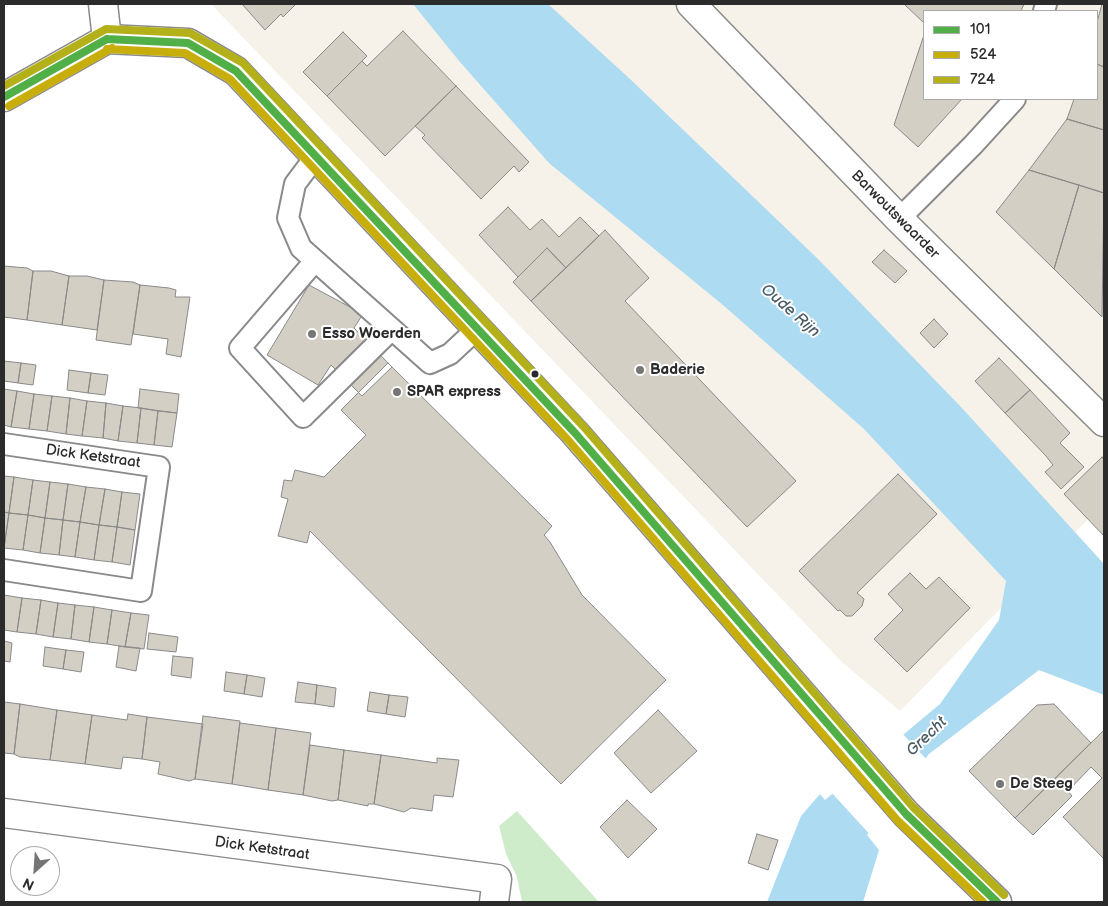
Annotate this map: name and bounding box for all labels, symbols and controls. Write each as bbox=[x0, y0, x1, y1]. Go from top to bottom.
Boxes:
legend bbox=[923, 10, 1098, 100]
text: 101 bbox=[970, 20, 990, 39]
text: 524 bbox=[970, 45, 996, 64]
text: 724 bbox=[970, 70, 995, 89]
street label: Barwoutswaarder bbox=[847, 167, 943, 263]
water label: Oude Rijn bbox=[757, 280, 823, 342]
place label: Esso Woerden bbox=[322, 325, 421, 343]
marker: Esso Woerden bbox=[306, 328, 318, 340]
place label: Baderie bbox=[650, 361, 705, 379]
marker: Baderie bbox=[634, 364, 646, 376]
unlabelled marker bbox=[530, 369, 540, 379]
place label: SPAR express bbox=[407, 383, 501, 401]
marker: SPAR express bbox=[391, 386, 403, 398]
street label: Dick Ketstraat bbox=[45, 441, 141, 473]
water label: Grecht bbox=[903, 713, 951, 761]
place label: De Steeg bbox=[1010, 775, 1073, 793]
marker: De Steeg bbox=[994, 778, 1006, 790]
street label: Dick Ketstraat bbox=[214, 833, 310, 865]
north arrow bbox=[10, 846, 60, 896]
text: N bbox=[20, 874, 37, 894]

